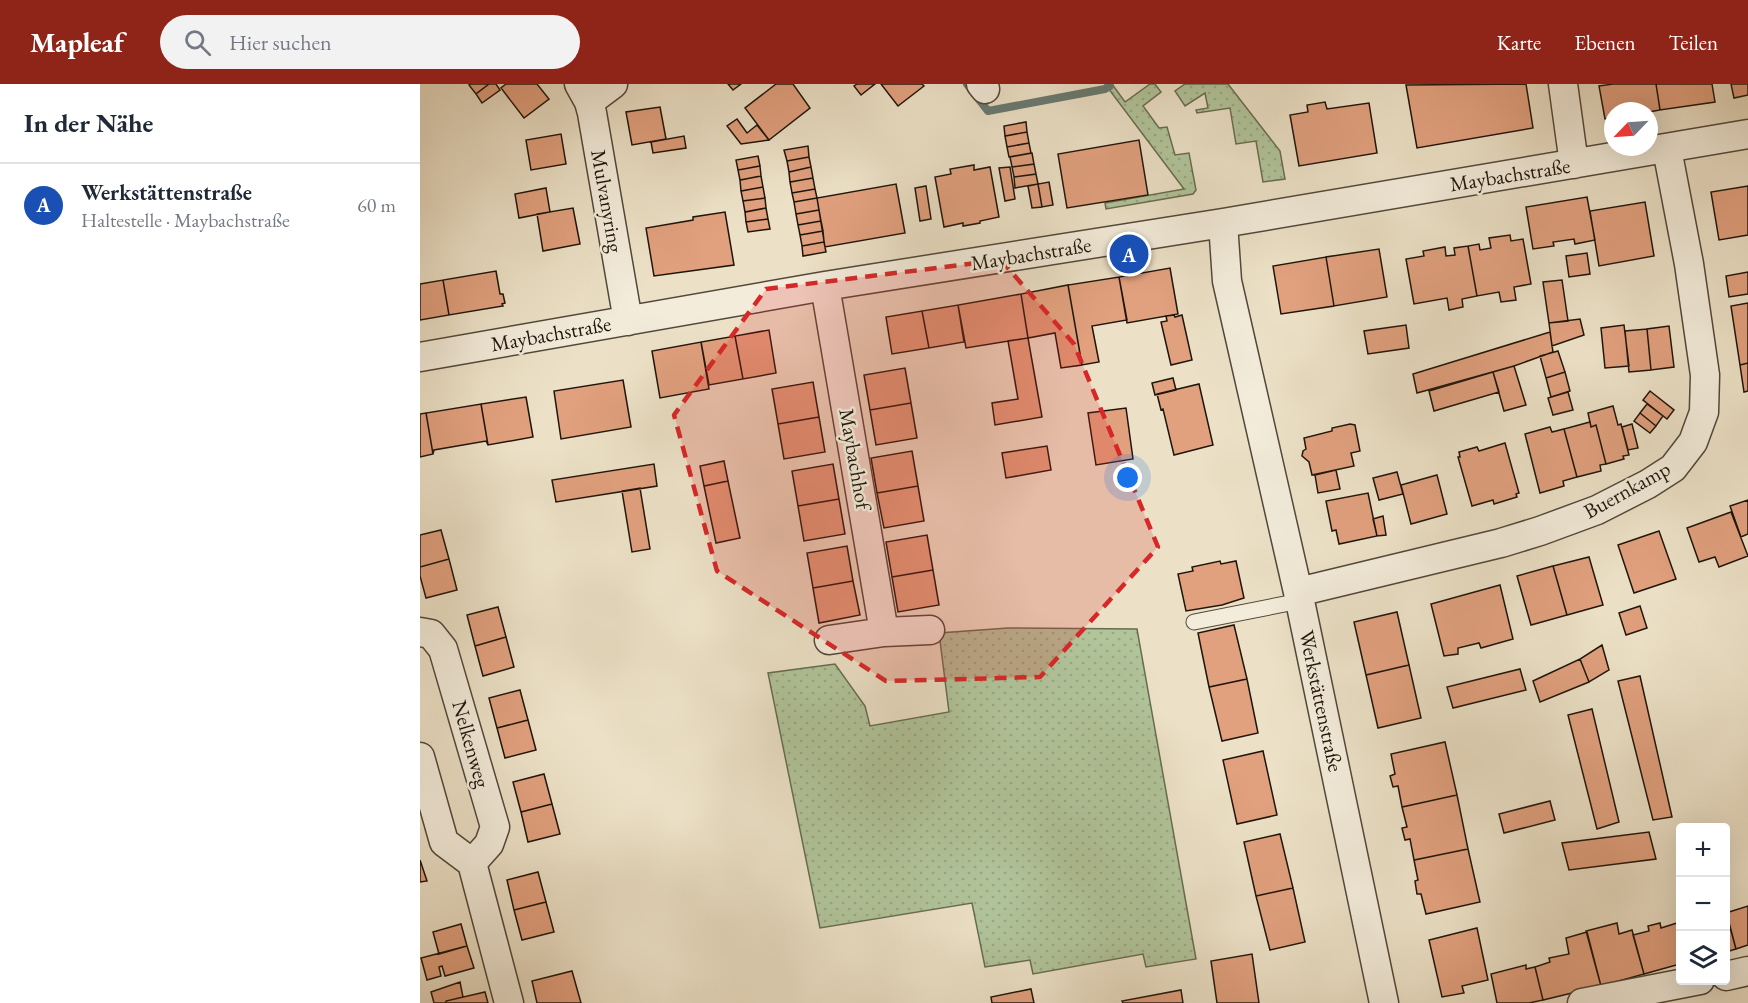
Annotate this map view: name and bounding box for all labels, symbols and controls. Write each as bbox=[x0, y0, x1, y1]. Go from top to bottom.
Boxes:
search box bbox=[160, 15, 580, 69]
text: Mapleaf bbox=[30, 24, 124, 60]
icon: search bbox=[181, 26, 214, 59]
text: Hier suchen bbox=[229, 28, 332, 57]
text: Karte bbox=[1497, 29, 1541, 56]
text: Ebenen bbox=[1574, 29, 1635, 56]
text: Teilen bbox=[1668, 29, 1718, 56]
north arrow bbox=[1604, 102, 1658, 156]
text: In der Nähe bbox=[24, 106, 153, 140]
street label: Mulvanyring bbox=[585, 147, 630, 255]
street label: Maybachstraße bbox=[1448, 152, 1572, 197]
text: Werkstättenstraße bbox=[81, 178, 252, 207]
text: A bbox=[36, 192, 51, 218]
text: 60 m bbox=[357, 192, 396, 218]
text: Haltestelle · Maybachstraße bbox=[81, 207, 290, 233]
street label: Maybachstraße bbox=[969, 231, 1093, 276]
pin: A bbox=[1110, 232, 1148, 276]
street label: Maybachstraße bbox=[489, 310, 613, 357]
street label: Maybachhof bbox=[833, 406, 878, 514]
street label: Buernkamp bbox=[1579, 455, 1675, 524]
your location bbox=[1113, 463, 1142, 492]
street label: Werkstättenstraße bbox=[1293, 628, 1350, 774]
street label: Nelkenweg bbox=[446, 697, 497, 791]
map controls bbox=[1676, 823, 1730, 985]
button: + bbox=[1676, 823, 1730, 877]
button: − bbox=[1676, 877, 1730, 931]
button: layers bbox=[1676, 931, 1730, 985]

